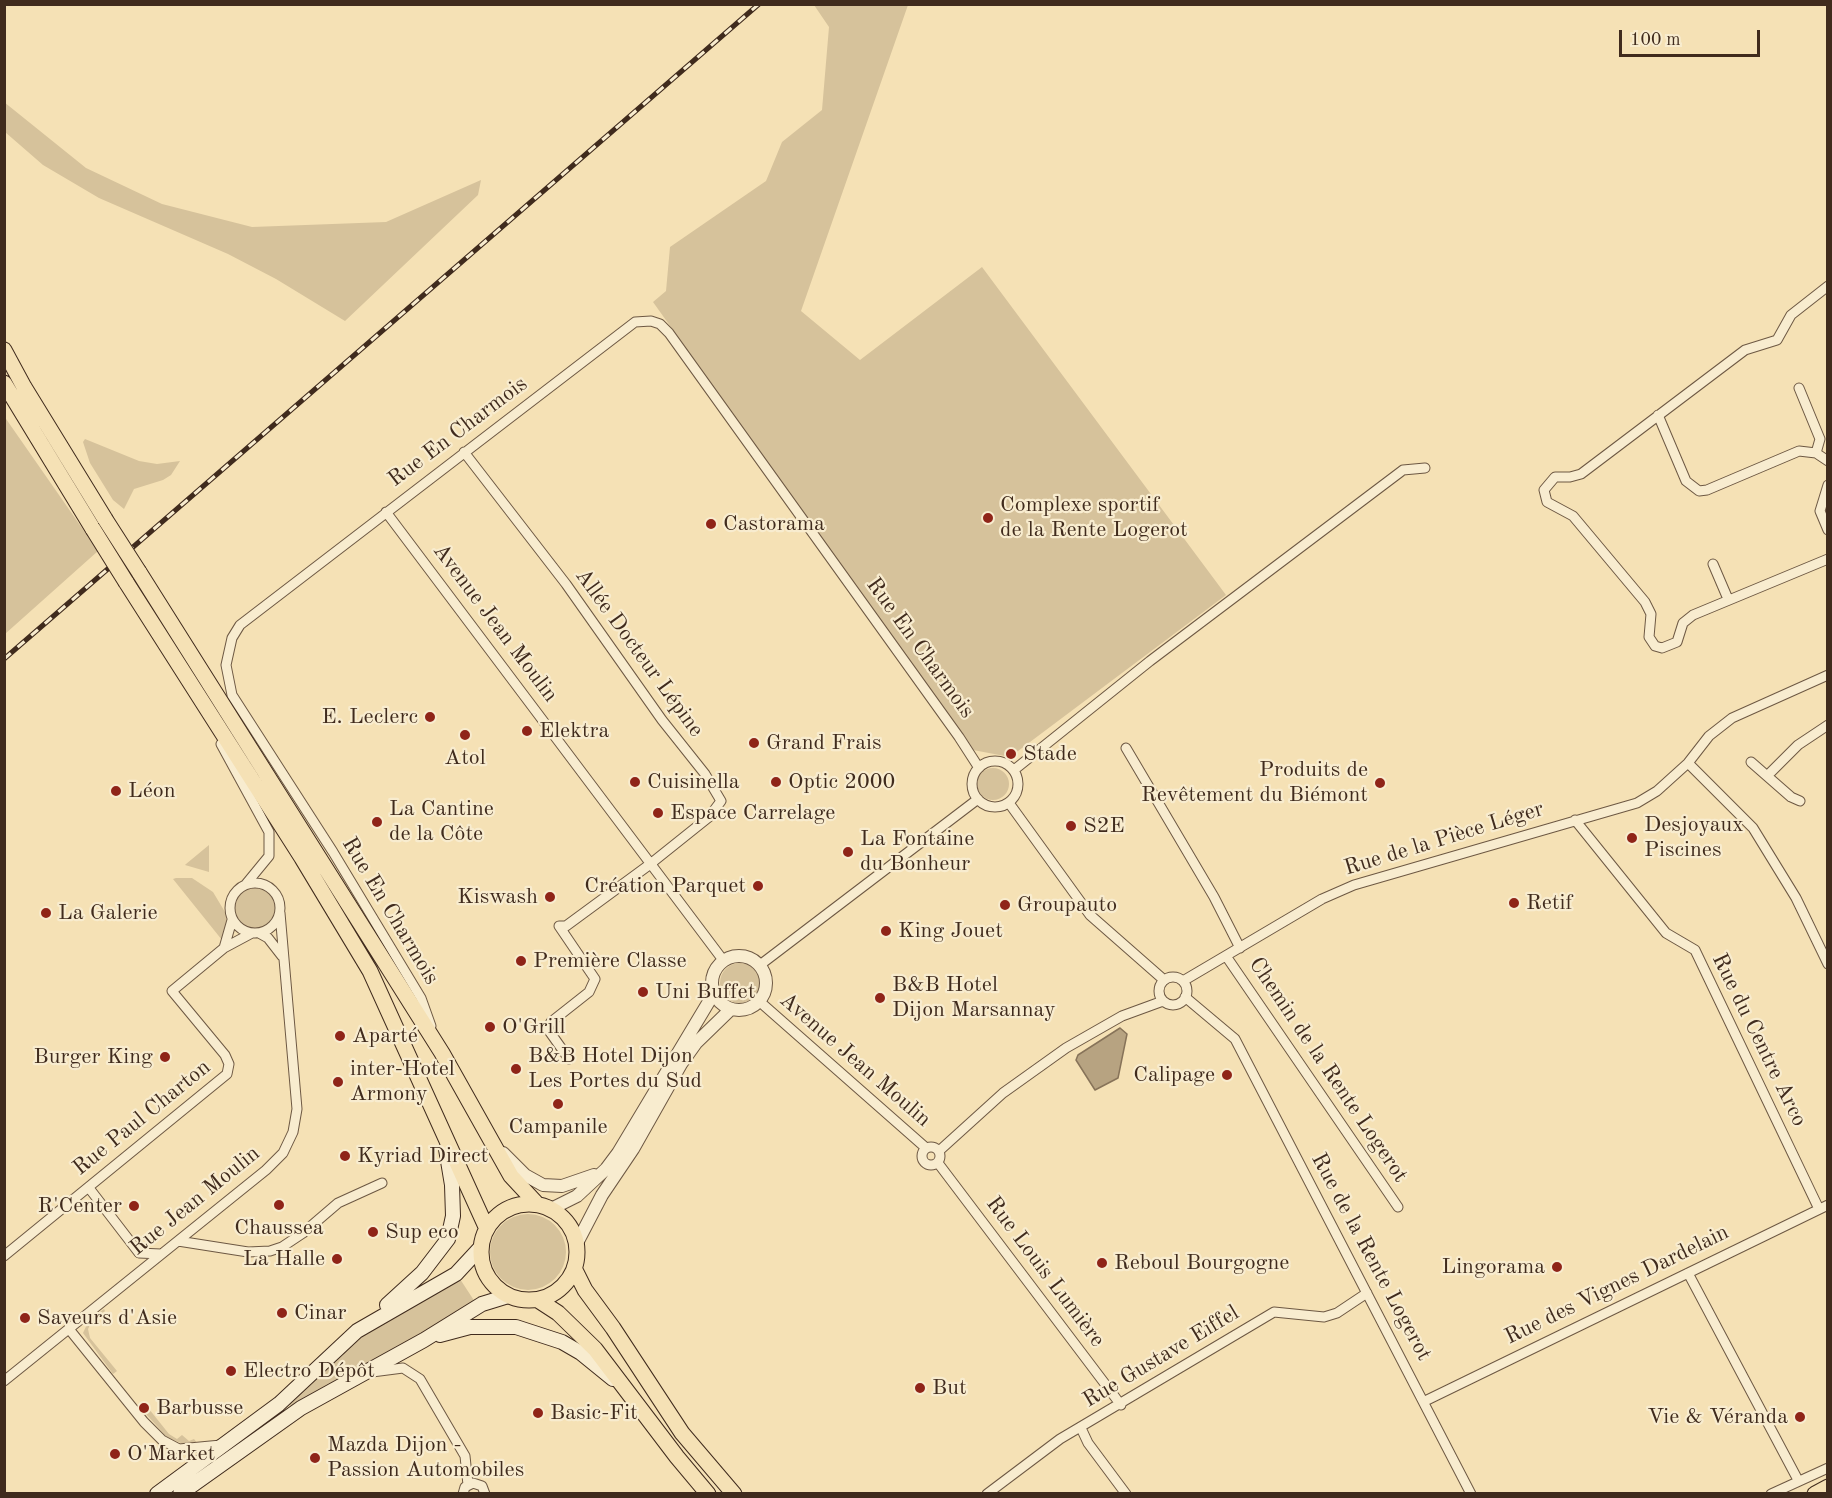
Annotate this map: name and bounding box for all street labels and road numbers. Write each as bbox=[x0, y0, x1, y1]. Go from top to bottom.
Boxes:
street label: Rue En Charmois bbox=[383, 371, 533, 493]
street label: Avenue Jean Moulin bbox=[427, 538, 563, 708]
street label: Allée Docteur Lépine bbox=[569, 564, 709, 742]
street label: Rue En Charmois bbox=[860, 573, 980, 723]
street label: Rue de la Pièce Léger bbox=[1341, 796, 1547, 882]
street label: Rue En Charmois bbox=[336, 832, 444, 990]
street label: Rue du Centre Arco bbox=[1706, 949, 1812, 1131]
street label: Chemin de la Rente Logerot bbox=[1243, 952, 1413, 1188]
street label: Avenue Jean Moulin bbox=[774, 987, 936, 1133]
street label: Rue Paul Charton bbox=[68, 1054, 216, 1182]
street label: Rue Jean Moulin bbox=[125, 1141, 265, 1261]
street label: Rue de la Rente Logerot bbox=[1305, 1149, 1437, 1365]
street label: Rue Louis Lumière bbox=[980, 1191, 1110, 1353]
street label: Rue des Vignes Dardelain bbox=[1501, 1219, 1733, 1351]
street label: Rue Gustave Eiffel bbox=[1078, 1300, 1244, 1414]

